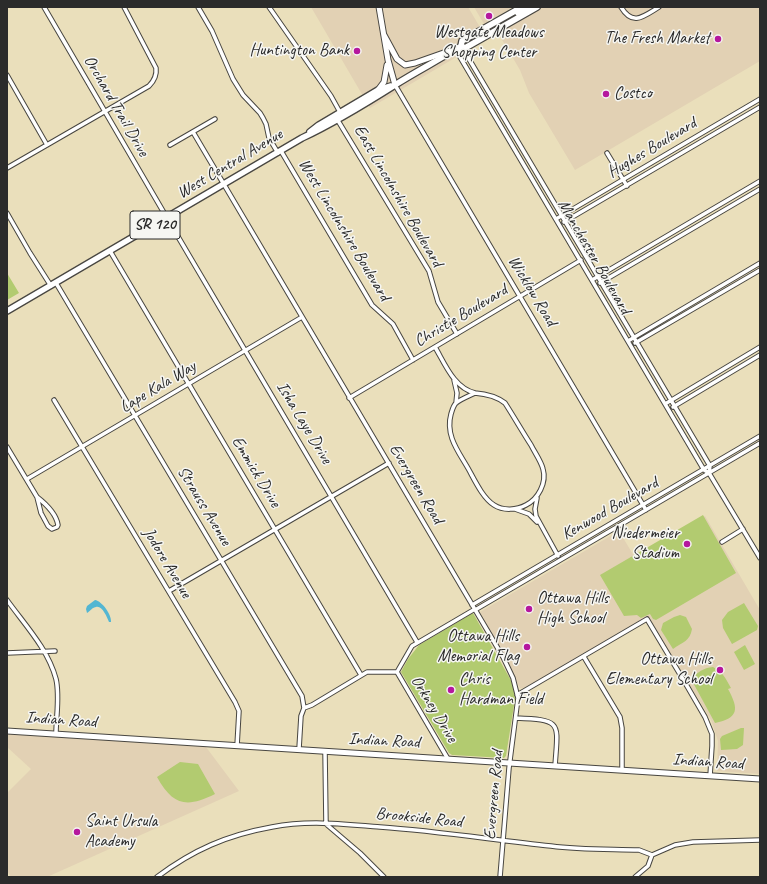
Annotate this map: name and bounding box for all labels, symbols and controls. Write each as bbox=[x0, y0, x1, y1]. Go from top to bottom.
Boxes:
marker: Westgate Meadows Shopping Center bbox=[484, 11, 494, 21]
place label: Westgate Meadows Shopping Center bbox=[434, 23, 544, 63]
place label: The Fresh Market bbox=[604, 29, 710, 49]
marker: The Fresh Market bbox=[713, 34, 723, 44]
place label: Huntington Bank bbox=[249, 41, 349, 61]
marker: Huntington Bank bbox=[352, 46, 362, 56]
street label: Orchard Trail Drive bbox=[79, 52, 153, 160]
place label: Costco bbox=[614, 84, 652, 104]
marker: Costco bbox=[601, 89, 611, 99]
street label: Hughes Boulevard bbox=[604, 113, 700, 183]
street label: East Lincolnshire Boulevard bbox=[349, 121, 447, 271]
street label: West Central Avenue bbox=[174, 125, 286, 203]
street label: West Lincolnshire Boulevard bbox=[294, 155, 394, 305]
street label: Manchester Boulevard bbox=[553, 196, 635, 318]
road number: SR 120 bbox=[130, 211, 180, 239]
street label: Wicklow Road bbox=[503, 252, 561, 330]
street label: Christie Boulevard bbox=[411, 280, 511, 352]
street label: Lape Kala Way bbox=[116, 356, 200, 418]
street label: Isha Laye Drive bbox=[272, 378, 336, 468]
street label: Emmick Drive bbox=[227, 433, 285, 511]
street label: Evergreen Road bbox=[384, 440, 448, 528]
street label: Strauss Avenue bbox=[172, 463, 236, 549]
street label: Kenwood Boulevard bbox=[558, 473, 662, 545]
street label: Jodore Avenue bbox=[138, 524, 196, 602]
place label: Niedermeier Stadium bbox=[612, 524, 679, 564]
marker: Niedermeier Stadium bbox=[682, 539, 692, 549]
place label: Ottawa Hills High School bbox=[537, 589, 609, 629]
marker: Ottawa Hills High School bbox=[524, 604, 534, 614]
place label: Ottawa Hills Memorial Flag bbox=[438, 627, 519, 667]
marker: Ottawa Hills Memorial Flag bbox=[522, 642, 532, 652]
place label: Ottawa Hills Elementary School bbox=[606, 650, 712, 690]
marker: Ottawa Hills Elementary School bbox=[715, 665, 725, 675]
place label: Chris Hardman Field bbox=[459, 670, 543, 710]
street label: Orkney Drive bbox=[406, 672, 462, 746]
marker: Chris Hardman Field bbox=[446, 685, 456, 695]
street label: Indian Road bbox=[25, 707, 97, 733]
street label: Indian Road bbox=[348, 729, 420, 753]
street label: Indian Road bbox=[672, 749, 744, 775]
street label: Evergreen Road bbox=[480, 750, 508, 840]
street label: Brookside Road bbox=[375, 803, 463, 833]
place label: Saint Ursula Academy bbox=[85, 812, 157, 852]
marker: Saint Ursula Academy bbox=[72, 827, 82, 837]

